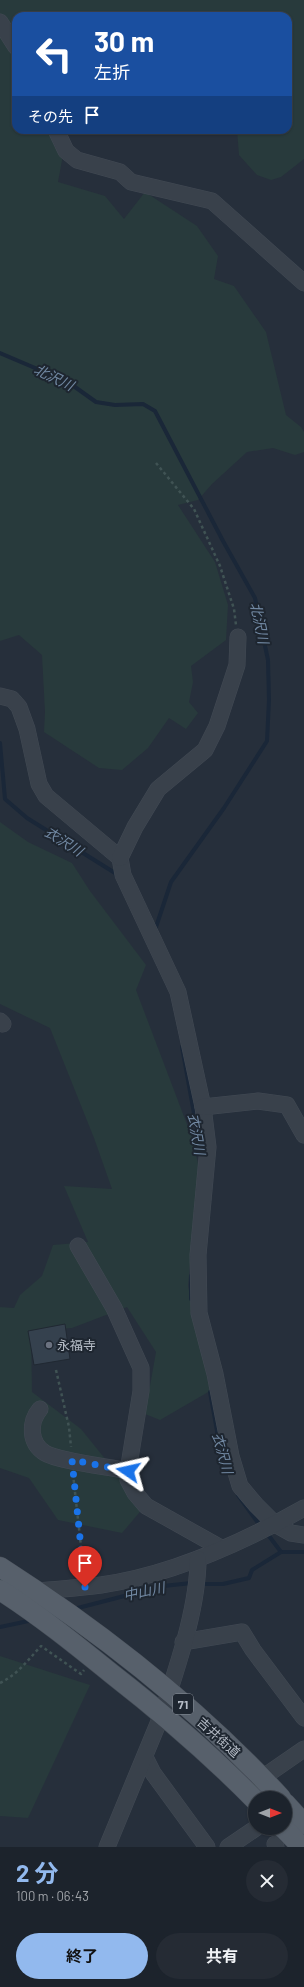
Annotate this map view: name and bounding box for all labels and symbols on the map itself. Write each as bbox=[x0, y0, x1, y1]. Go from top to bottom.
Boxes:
water label: 北沢川 bbox=[31, 360, 78, 395]
water label: 北沢川 bbox=[247, 601, 273, 647]
water label: 衣沢川 bbox=[42, 823, 88, 860]
water label: 衣沢川 bbox=[185, 1112, 209, 1158]
place label: 永福寺 bbox=[57, 1337, 96, 1353]
marker: 永福寺 bbox=[44, 1340, 54, 1350]
water label: 衣沢川 bbox=[209, 1431, 237, 1477]
position arrow bbox=[107, 1450, 149, 1492]
pin bbox=[68, 1546, 102, 1587]
water label: 中山川 bbox=[122, 1578, 168, 1604]
road number: 71 bbox=[173, 1694, 193, 1714]
street label: 吉井街道 bbox=[194, 1714, 244, 1760]
north arrow bbox=[248, 1791, 292, 1835]

